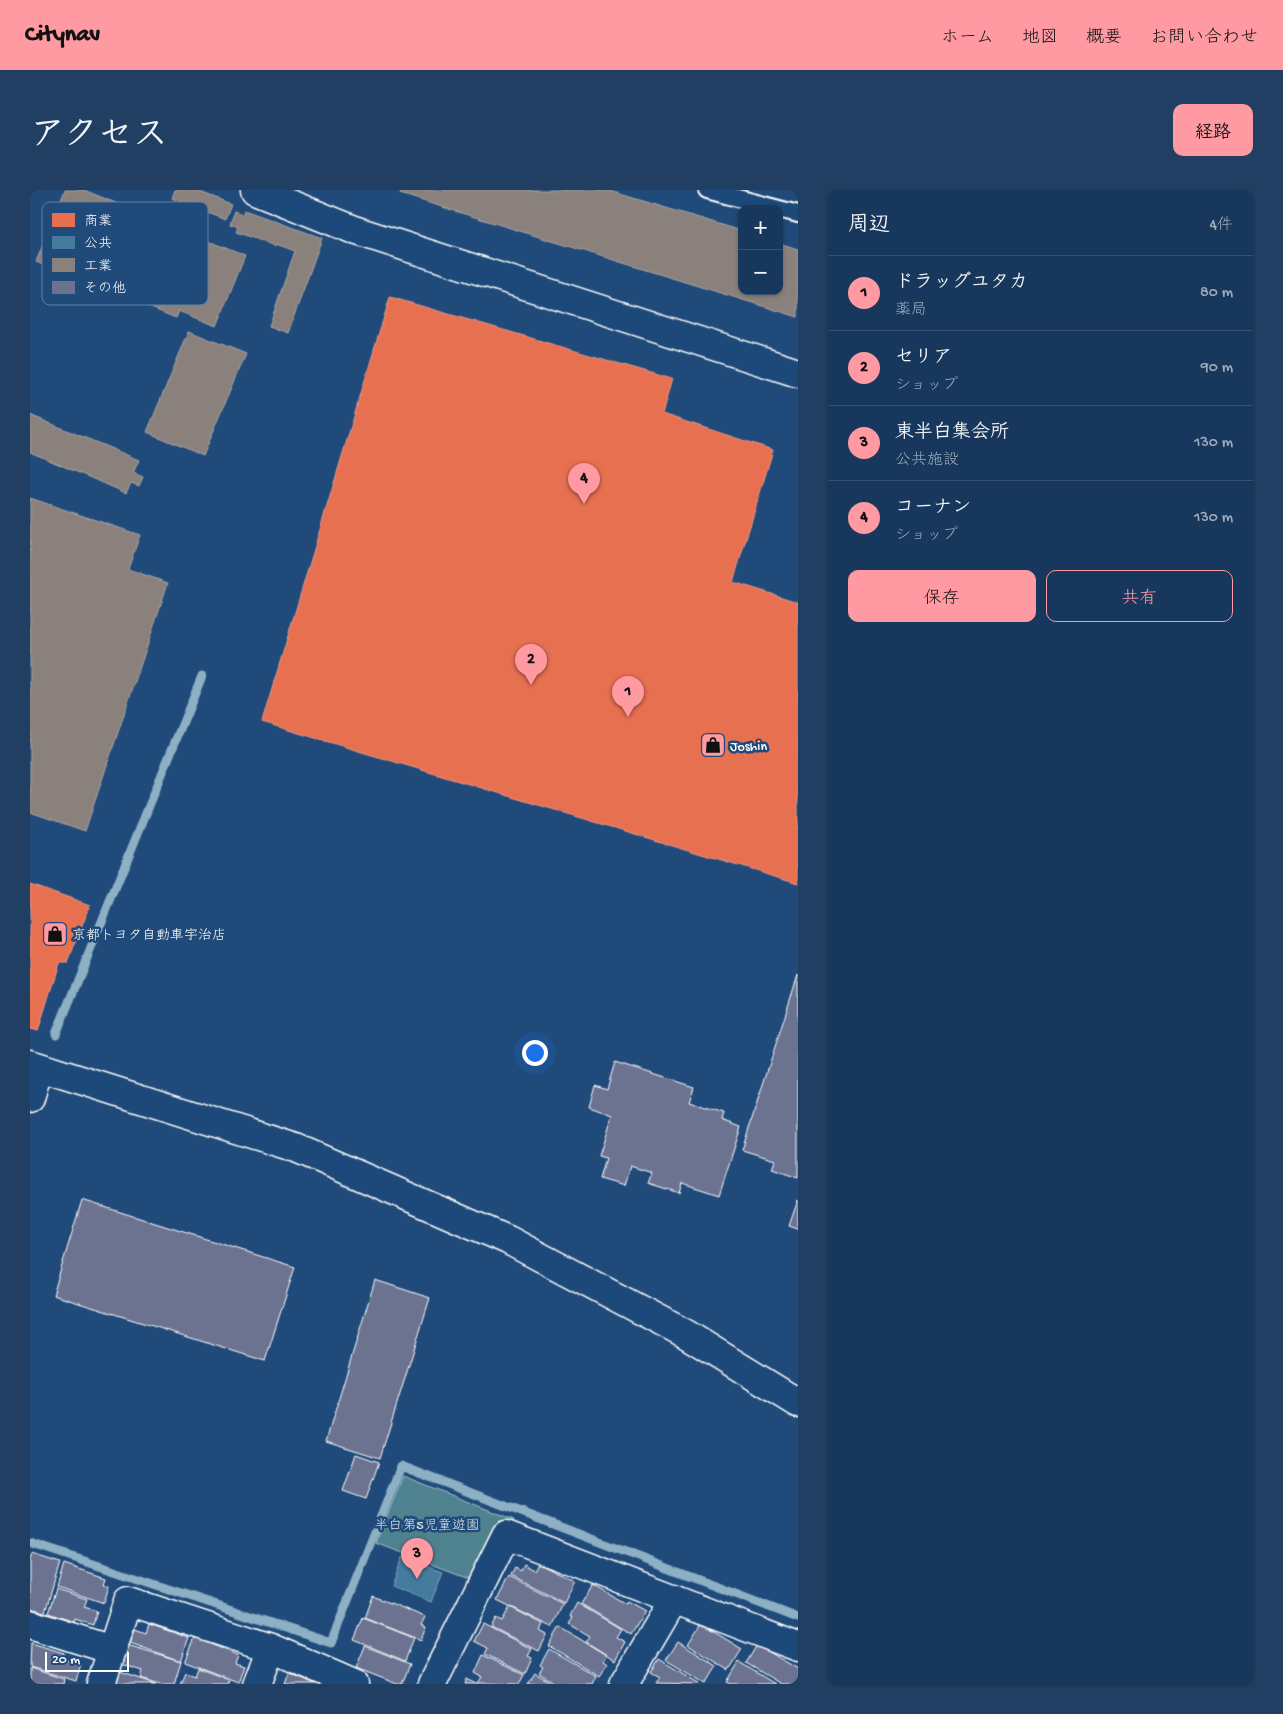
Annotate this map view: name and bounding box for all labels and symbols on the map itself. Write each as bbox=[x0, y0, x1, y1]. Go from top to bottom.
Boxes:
legend bbox=[42, 202, 208, 305]
text: 商業 bbox=[84, 214, 112, 231]
text: 公共 bbox=[84, 236, 112, 253]
text: 工業 bbox=[84, 259, 112, 276]
text: その他 bbox=[84, 281, 126, 298]
pin: 4 bbox=[568, 463, 600, 504]
pin: 2 bbox=[515, 644, 547, 685]
pin: 1 bbox=[612, 676, 644, 717]
shop icon: Joshin bbox=[700, 732, 726, 758]
place label: Joshin bbox=[730, 739, 767, 756]
shop icon: 京都トヨタ自動車宇治店 bbox=[42, 921, 68, 947]
place label: 京都トヨタ自動車宇治店 bbox=[72, 927, 226, 945]
your location bbox=[522, 1040, 548, 1066]
park label: 半白第5児童遊園 bbox=[374, 1518, 480, 1535]
pin: 3 bbox=[401, 1538, 433, 1579]
scale bar bbox=[45, 1649, 129, 1672]

